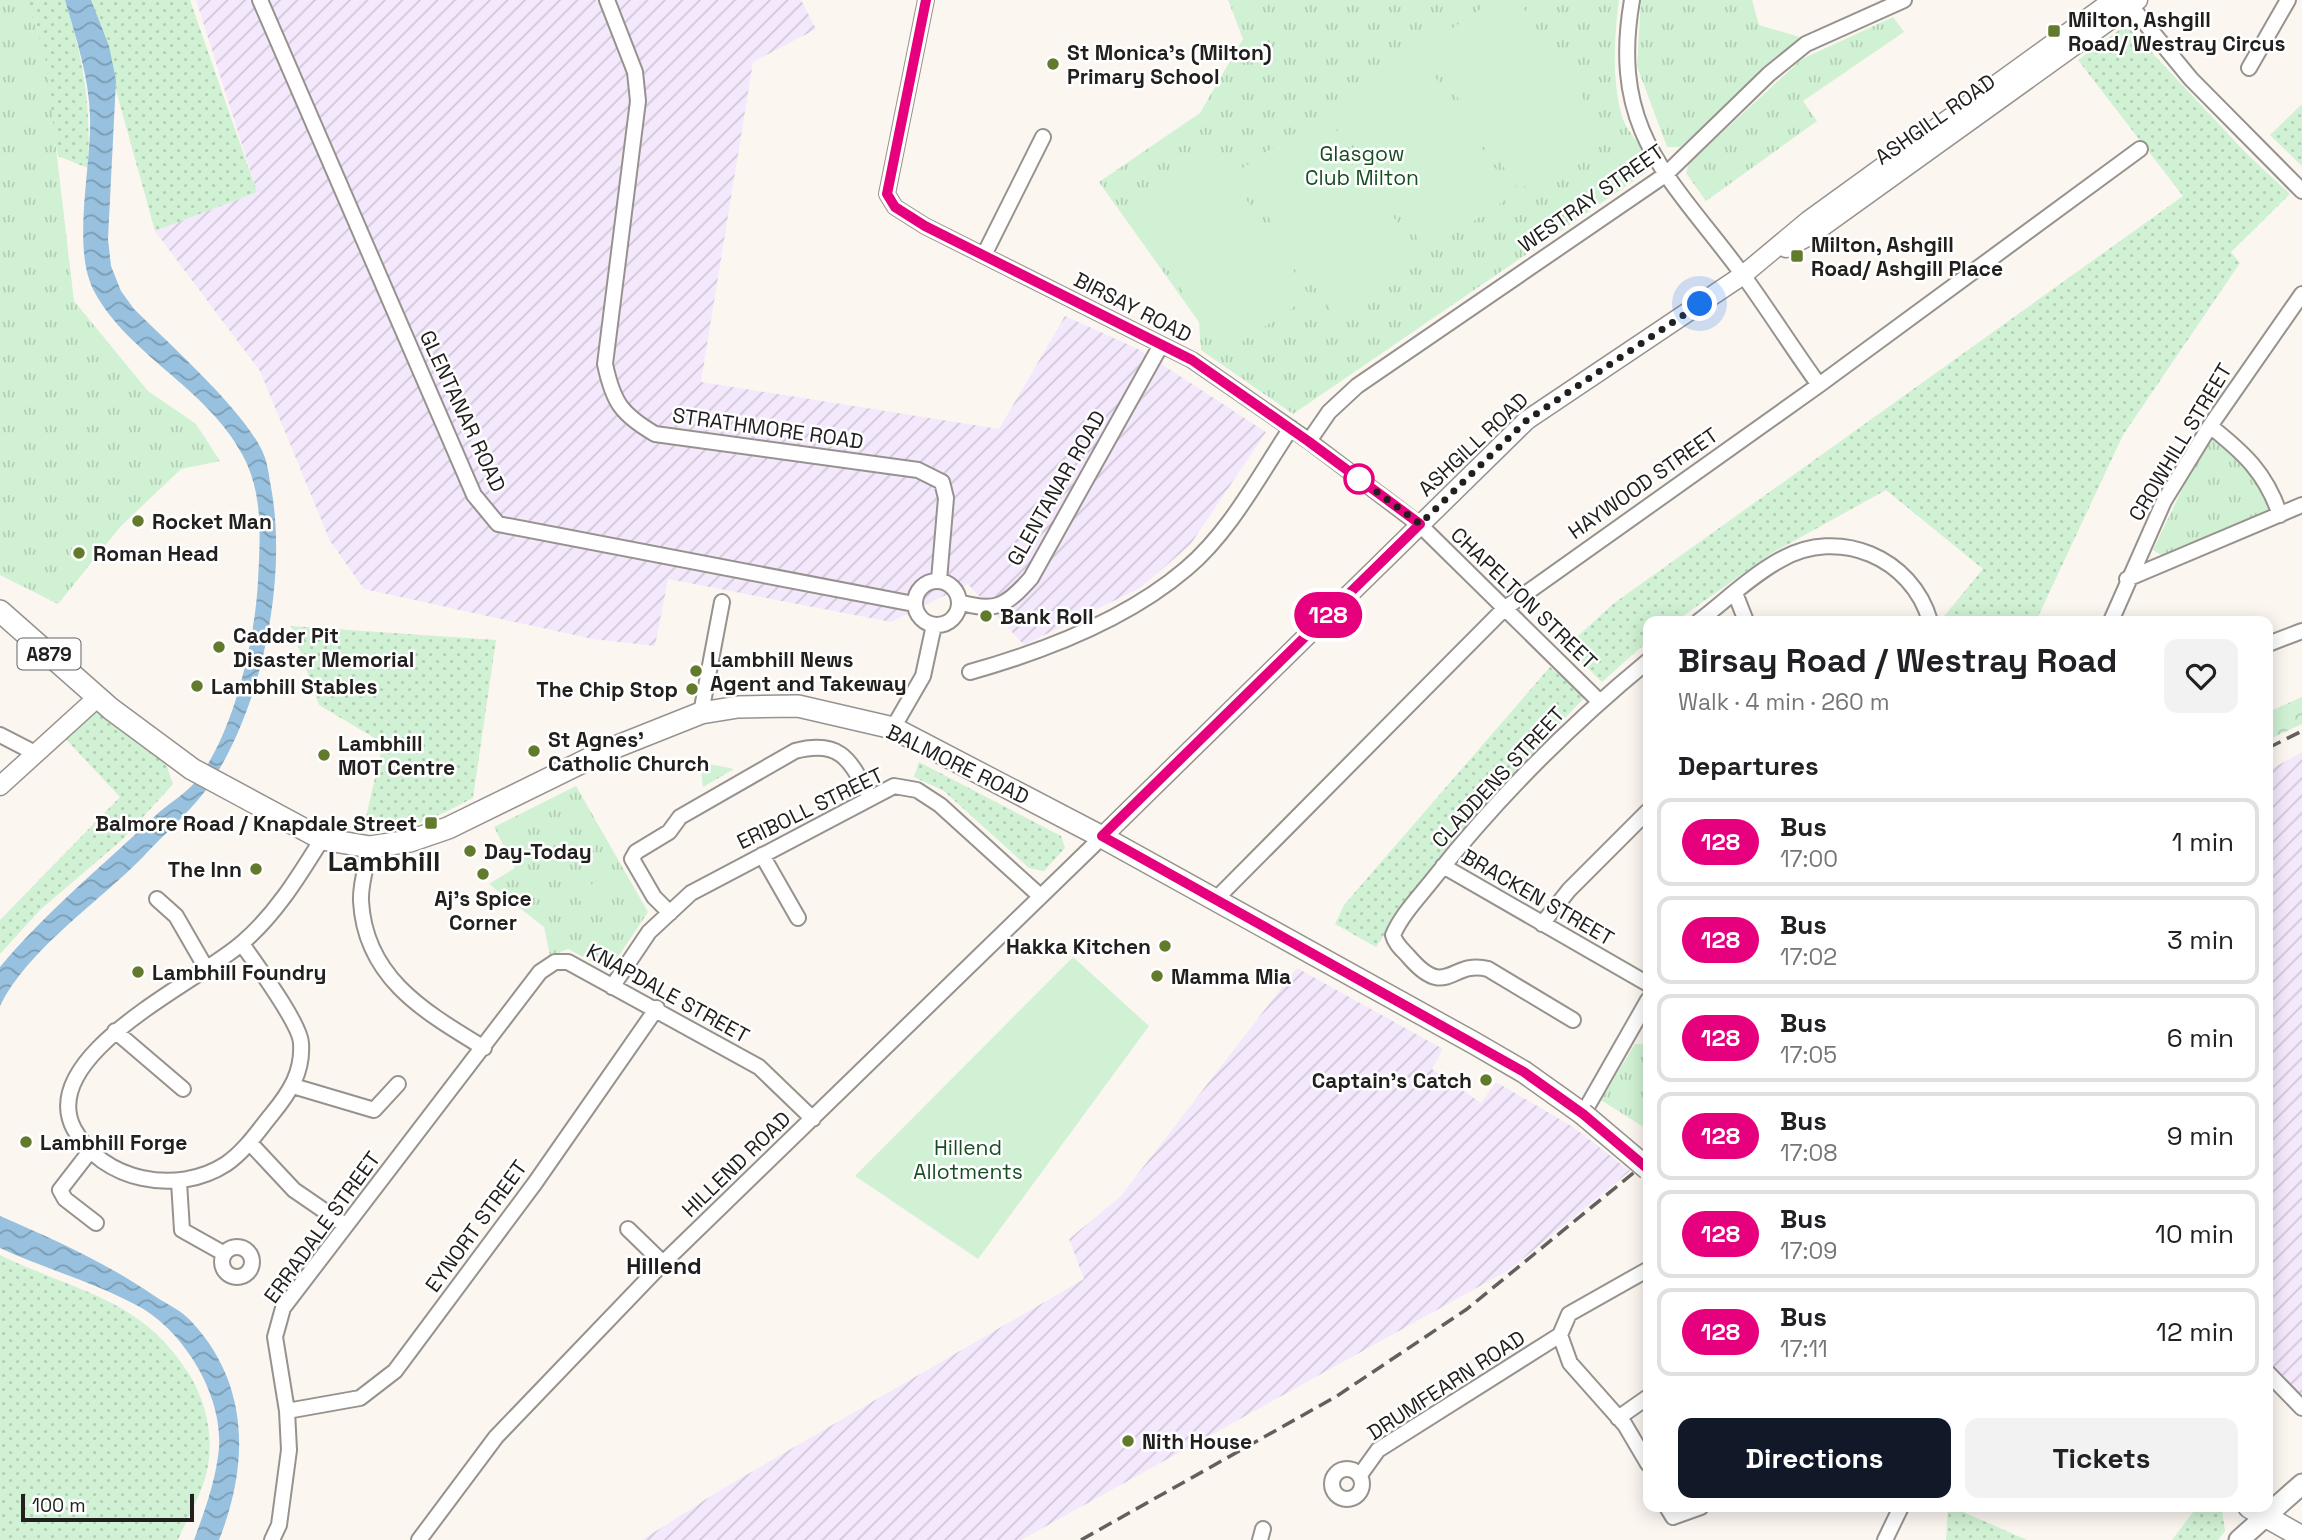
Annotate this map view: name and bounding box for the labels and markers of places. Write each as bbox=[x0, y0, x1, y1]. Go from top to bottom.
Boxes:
place label: Milton, Ashgill Road/ Westray Circus bbox=[2068, 6, 2286, 57]
marker: Milton, Ashgill Road/ Westray Circus bbox=[2046, 23, 2062, 39]
place label: St Monica's (Milton) Primary School bbox=[1067, 39, 1272, 90]
marker: St Monica's (Milton) Primary School bbox=[1045, 56, 1061, 72]
place label: Milton, Ashgill Road/ Ashgill Place bbox=[1811, 231, 2003, 282]
marker: Milton, Ashgill Road/ Ashgill Place bbox=[1789, 248, 1805, 264]
unlabelled marker bbox=[1344, 464, 1374, 494]
place label: Rocket Man bbox=[152, 508, 272, 535]
marker: Rocket Man bbox=[130, 513, 146, 529]
place label: Roman Head bbox=[93, 540, 219, 567]
marker: Roman Head bbox=[71, 545, 87, 561]
place label: Bank Roll bbox=[1000, 603, 1094, 630]
marker: Bank Roll bbox=[978, 608, 994, 624]
place label: Cadder Pit Disaster Memorial bbox=[233, 622, 414, 673]
marker: Cadder Pit Disaster Memorial bbox=[211, 639, 227, 655]
place label: Lambhill News Agent and Takeway bbox=[710, 646, 907, 697]
marker: Lambhill News Agent and Takeway bbox=[688, 663, 704, 679]
place label: Lambhill Stables bbox=[211, 673, 377, 700]
place label: The Chip Stop bbox=[536, 676, 678, 703]
marker: Lambhill Stables bbox=[189, 678, 205, 694]
marker: The Chip Stop bbox=[684, 681, 700, 697]
place label: St Agnes' Catholic Church bbox=[548, 726, 710, 777]
place label: Lambhill MOT Centre bbox=[338, 730, 455, 781]
marker: St Agnes' Catholic Church bbox=[526, 743, 542, 759]
marker: Lambhill MOT Centre bbox=[316, 747, 332, 763]
place label: Balmore Road / Knapdale Street bbox=[95, 810, 417, 837]
marker: Balmore Road / Knapdale Street bbox=[423, 815, 439, 831]
place label: Day-Today bbox=[484, 838, 592, 865]
marker: Day-Today bbox=[462, 843, 478, 859]
place label: The Inn bbox=[168, 856, 242, 883]
marker: The Inn bbox=[248, 861, 264, 877]
marker: Aj's Spice Corner bbox=[475, 866, 491, 882]
place label: Aj's Spice Corner bbox=[434, 885, 532, 936]
place label: Hakka Kitchen bbox=[1006, 933, 1151, 960]
marker: Hakka Kitchen bbox=[1157, 938, 1173, 954]
place label: Lambhill Foundry bbox=[152, 959, 326, 986]
place label: Mamma Mia bbox=[1171, 963, 1291, 990]
marker: Lambhill Foundry bbox=[130, 964, 146, 980]
marker: Mamma Mia bbox=[1149, 968, 1165, 984]
place label: Captain's Catch bbox=[1312, 1067, 1472, 1094]
marker: Captain's Catch bbox=[1478, 1072, 1494, 1088]
place label: Lambhill Forge bbox=[40, 1129, 187, 1156]
marker: Lambhill Forge bbox=[18, 1134, 34, 1150]
place label: Nith House bbox=[1142, 1428, 1252, 1455]
marker: Nith House bbox=[1120, 1433, 1136, 1449]

